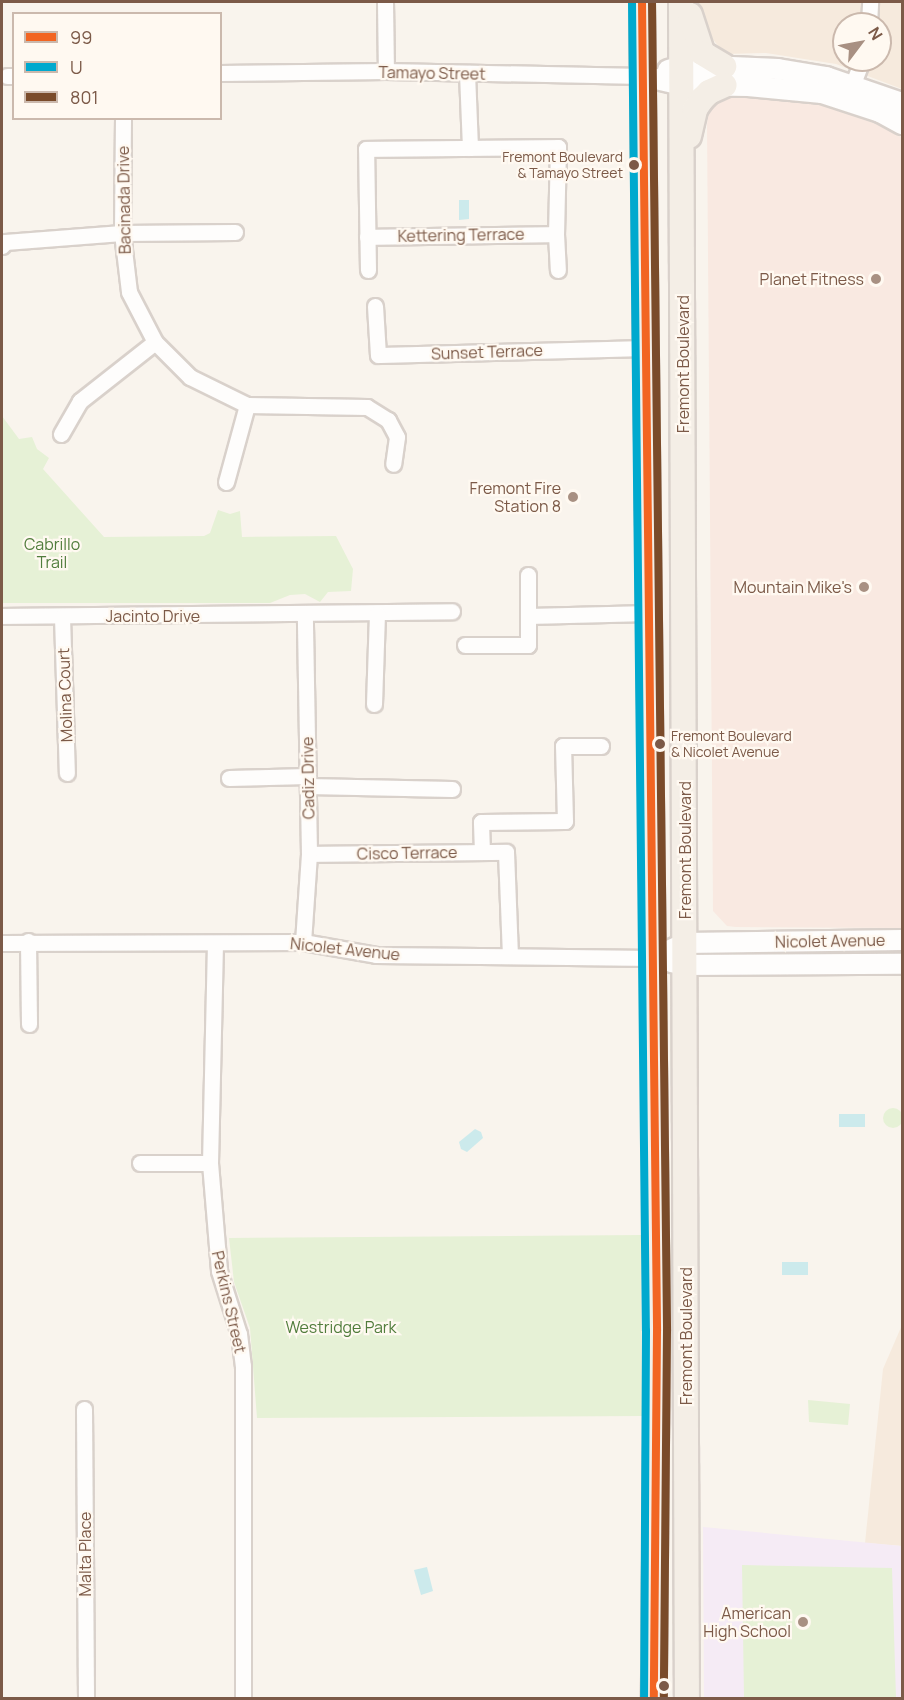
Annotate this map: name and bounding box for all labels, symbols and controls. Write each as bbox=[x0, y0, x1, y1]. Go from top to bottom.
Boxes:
legend bbox=[12, 12, 222, 120]
north arrow bbox=[832, 12, 892, 72]
text: N bbox=[863, 23, 888, 44]
text: 99 bbox=[70, 25, 92, 49]
text: U bbox=[70, 55, 83, 79]
street label: Tamayo Street bbox=[378, 62, 486, 84]
text: 801 bbox=[70, 85, 98, 109]
street label: Bacinada Drive bbox=[113, 146, 135, 254]
place label: Fremont Boulevard & Tamayo Street bbox=[502, 149, 623, 182]
marker: Fremont Boulevard & Tamayo Street bbox=[628, 159, 640, 171]
street label: Kettering Terrace bbox=[397, 224, 525, 246]
place label: Planet Fitness bbox=[759, 269, 864, 289]
marker: Planet Fitness bbox=[869, 272, 883, 286]
street label: Fremont Boulevard bbox=[673, 295, 693, 433]
street label: Sunset Terrace bbox=[431, 340, 543, 364]
place label: Fremont Fire Station 8 bbox=[469, 478, 561, 516]
marker: Fremont Fire Station 8 bbox=[566, 490, 580, 504]
park label: Cabrillo Trail bbox=[24, 534, 80, 572]
place label: Mountain Mike's bbox=[733, 577, 852, 597]
marker: Mountain Mike's bbox=[857, 580, 871, 594]
street label: Jacinto Drive bbox=[106, 606, 200, 626]
street label: Molina Court bbox=[54, 647, 76, 743]
place label: Fremont Boulevard & Nicolet Avenue bbox=[671, 728, 792, 760]
street label: Cadiz Drive bbox=[298, 737, 318, 819]
marker: Fremont Boulevard & Nicolet Avenue bbox=[654, 738, 666, 750]
street label: Fremont Boulevard bbox=[675, 781, 695, 919]
street label: Cisco Terrace bbox=[357, 843, 457, 863]
street label: Nicolet Avenue bbox=[775, 930, 885, 952]
street label: Nicolet Avenue bbox=[289, 934, 401, 964]
street label: Perkins Street bbox=[208, 1249, 250, 1355]
street label: Fremont Boulevard bbox=[676, 1267, 696, 1405]
park label: Westridge Park bbox=[285, 1317, 397, 1337]
street label: Malta Place bbox=[75, 1512, 95, 1596]
place label: American High School bbox=[703, 1603, 791, 1641]
marker: American High School bbox=[796, 1615, 810, 1629]
unlabelled marker bbox=[658, 1680, 670, 1692]

